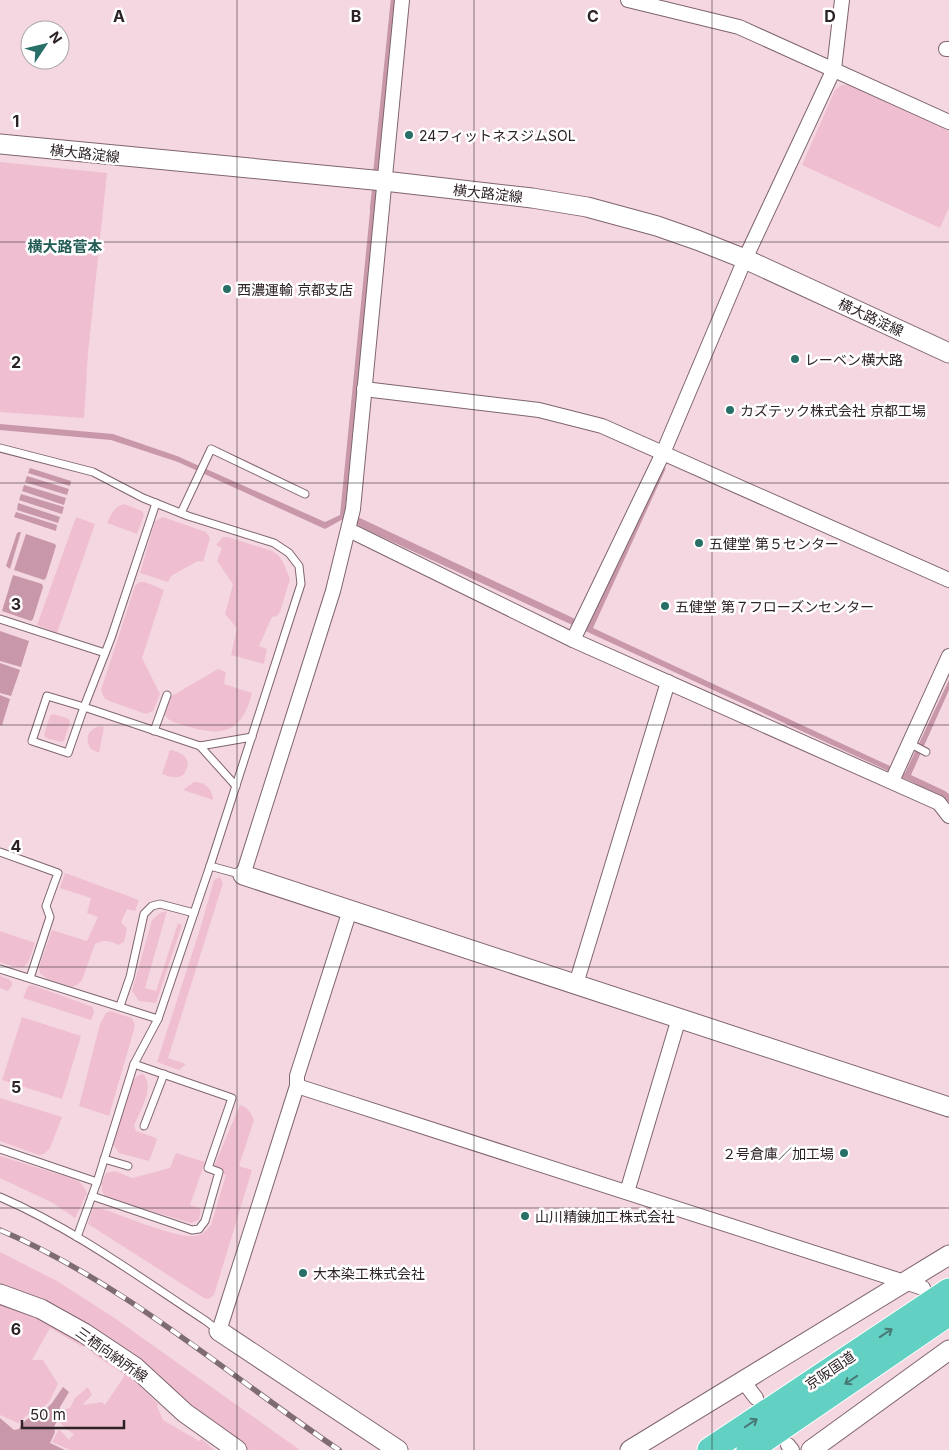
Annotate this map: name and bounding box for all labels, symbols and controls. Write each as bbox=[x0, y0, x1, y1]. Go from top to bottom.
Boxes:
text: A bbox=[113, 6, 125, 26]
text: B bbox=[351, 6, 361, 26]
text: C bbox=[587, 6, 599, 26]
text: D bbox=[824, 6, 836, 26]
north arrow bbox=[20, 20, 70, 70]
text: N bbox=[46, 28, 66, 47]
text: 1 bbox=[13, 111, 19, 131]
place label: 24フィットネスジムSOL bbox=[419, 127, 576, 144]
marker: 24フィットネスジムSOL bbox=[403, 129, 415, 141]
street label: 横大路淀線 bbox=[49, 141, 121, 165]
street label: 横大路淀線 bbox=[452, 181, 524, 205]
district label: 横大路菅本 bbox=[27, 237, 103, 256]
place label: 西濃運輸 京都支店 bbox=[237, 281, 353, 298]
marker: 西濃運輸 京都支店 bbox=[221, 283, 233, 295]
street label: 横大路淀線 bbox=[836, 295, 906, 339]
place label: レーベン横大路 bbox=[805, 351, 903, 368]
text: 2 bbox=[11, 352, 21, 372]
marker: レーベン横大路 bbox=[789, 353, 801, 365]
place label: カズテック株式会社 京都工場 bbox=[740, 402, 926, 419]
marker: カズテック株式会社 京都工場 bbox=[724, 404, 736, 416]
place label: 五健堂 第５センター bbox=[709, 535, 839, 552]
marker: 五健堂 第５センター bbox=[693, 537, 705, 549]
text: 3 bbox=[11, 594, 21, 614]
place label: 五健堂 第７フローズンセンター bbox=[675, 598, 874, 615]
marker: 五健堂 第７フローズンセンター bbox=[659, 600, 671, 612]
text: 4 bbox=[11, 836, 22, 856]
text: 5 bbox=[11, 1077, 21, 1097]
place label: ２号倉庫／加工場 bbox=[722, 1145, 834, 1162]
marker: ２号倉庫／加工場 bbox=[838, 1147, 850, 1159]
place label: 山川精錬加工株式会社 bbox=[535, 1208, 675, 1225]
marker: 山川精錬加工株式会社 bbox=[519, 1210, 531, 1222]
place label: 大本染工株式会社 bbox=[313, 1265, 425, 1282]
marker: 大本染工株式会社 bbox=[297, 1267, 309, 1279]
text: 6 bbox=[11, 1319, 21, 1339]
street label: 三栖向納所線 bbox=[73, 1323, 151, 1385]
one-way arrow bbox=[879, 1328, 893, 1338]
street label: 京阪国道 bbox=[802, 1347, 858, 1393]
one-way arrow bbox=[844, 1375, 858, 1386]
scale bar bbox=[22, 1398, 125, 1430]
text: 50 m bbox=[30, 1405, 66, 1424]
one-way arrow bbox=[743, 1418, 757, 1428]

